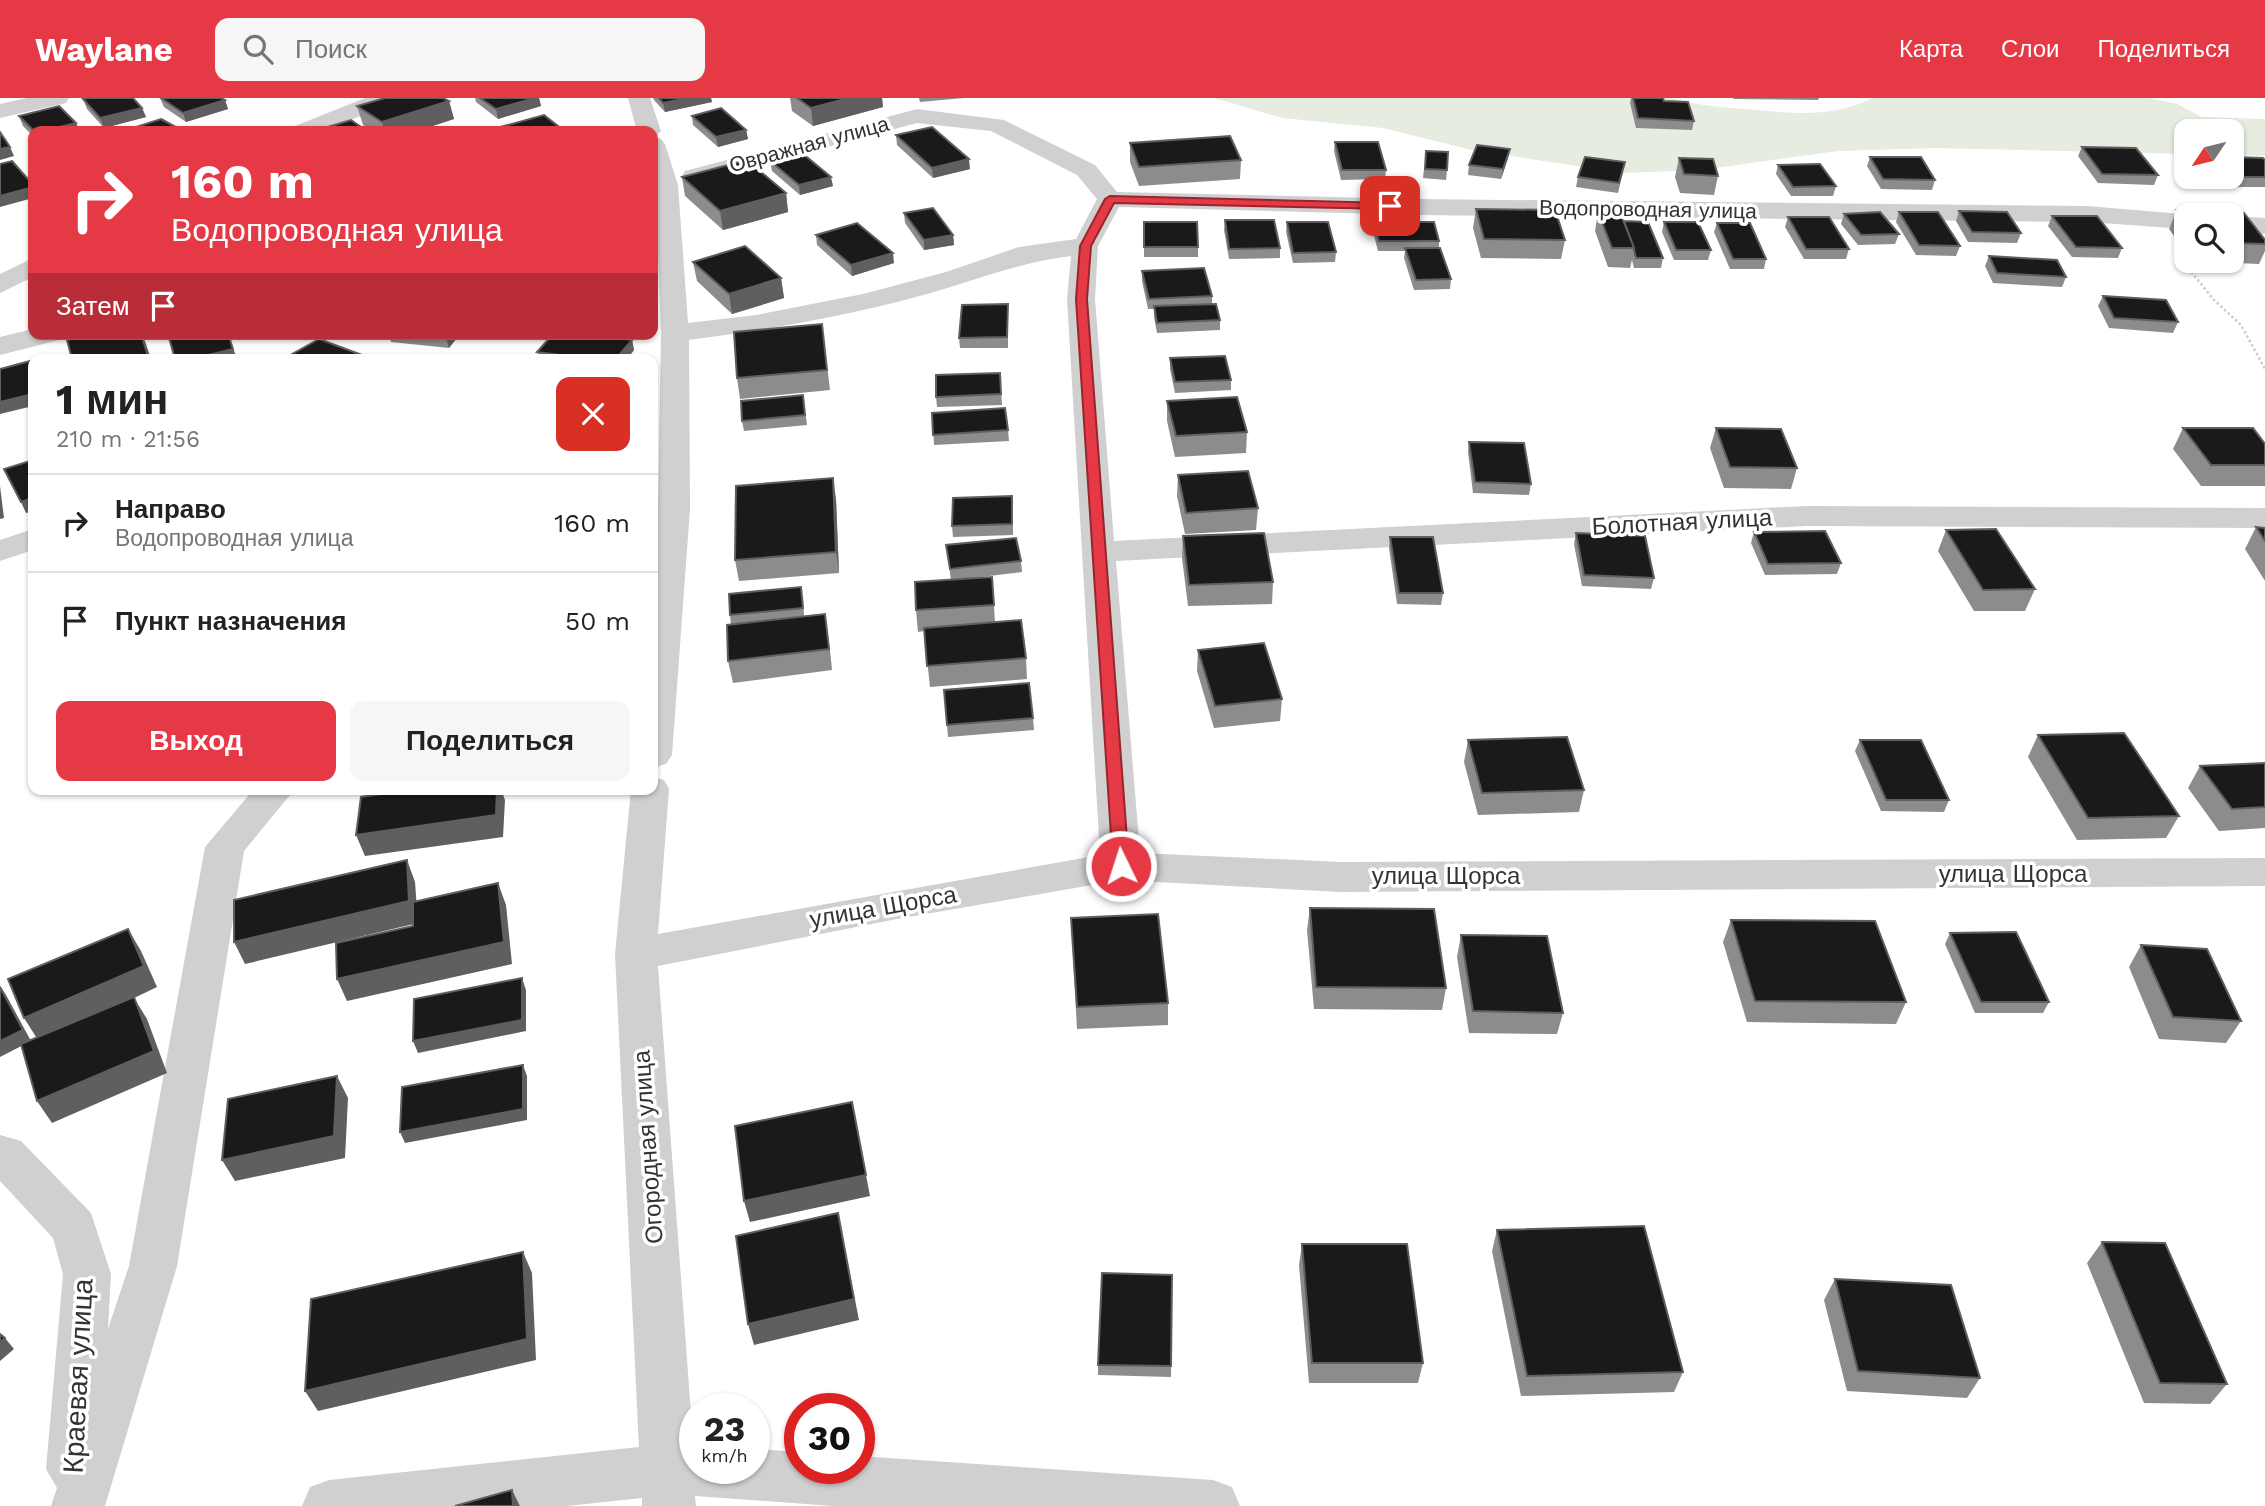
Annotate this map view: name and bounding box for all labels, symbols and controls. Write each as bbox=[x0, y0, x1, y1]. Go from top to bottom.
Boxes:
search box bbox=[215, 18, 705, 81]
text: Waylane bbox=[35, 30, 173, 69]
icon: search bbox=[239, 30, 277, 68]
text: Поиск bbox=[295, 34, 367, 64]
text: Карта bbox=[1899, 35, 1963, 63]
text: Слои bbox=[2001, 35, 2059, 63]
text: Поделиться bbox=[2097, 35, 2230, 63]
street label: Овражная улица bbox=[726, 111, 892, 177]
north arrow bbox=[2174, 119, 2244, 189]
map controls bbox=[2174, 119, 2244, 273]
text: 160 m bbox=[171, 152, 314, 210]
icon: right bbox=[56, 154, 147, 245]
pin bbox=[1360, 176, 1420, 236]
icon: arrive bbox=[1371, 187, 1409, 225]
street label: Водопроводная улица bbox=[1539, 195, 1757, 223]
button: search bbox=[2174, 203, 2244, 273]
text: Водопроводная улица bbox=[171, 211, 503, 249]
icon: arrive bbox=[144, 287, 182, 325]
text: Затем bbox=[56, 291, 130, 321]
text: 1 мин bbox=[56, 375, 168, 424]
button: close bbox=[556, 377, 630, 451]
text: 210 m · 21:56 bbox=[56, 426, 200, 453]
text: Направо bbox=[115, 494, 226, 524]
street label: Болотная улица bbox=[1591, 503, 1773, 541]
icon: right bbox=[56, 504, 94, 542]
text: 160 m bbox=[554, 508, 630, 538]
text: Водопроводная улица bbox=[115, 525, 354, 552]
icon: arrive bbox=[56, 602, 94, 640]
text: Пункт назначения bbox=[115, 606, 346, 636]
text: 50 m bbox=[565, 606, 630, 636]
button: Выход bbox=[56, 701, 336, 781]
button: Поделиться bbox=[350, 701, 630, 781]
position arrow bbox=[1084, 829, 1158, 903]
street label: улица Щорса bbox=[1939, 860, 2088, 888]
street label: улица Щорса bbox=[1372, 862, 1521, 890]
street label: улица Щорса bbox=[807, 880, 959, 934]
street label: Огородная улица bbox=[627, 1049, 669, 1245]
street label: Краевая улица bbox=[56, 1277, 100, 1474]
speed limit sign: 30 bbox=[784, 1393, 875, 1484]
text: 23 bbox=[704, 1408, 745, 1450]
text: km/h bbox=[701, 1445, 748, 1466]

